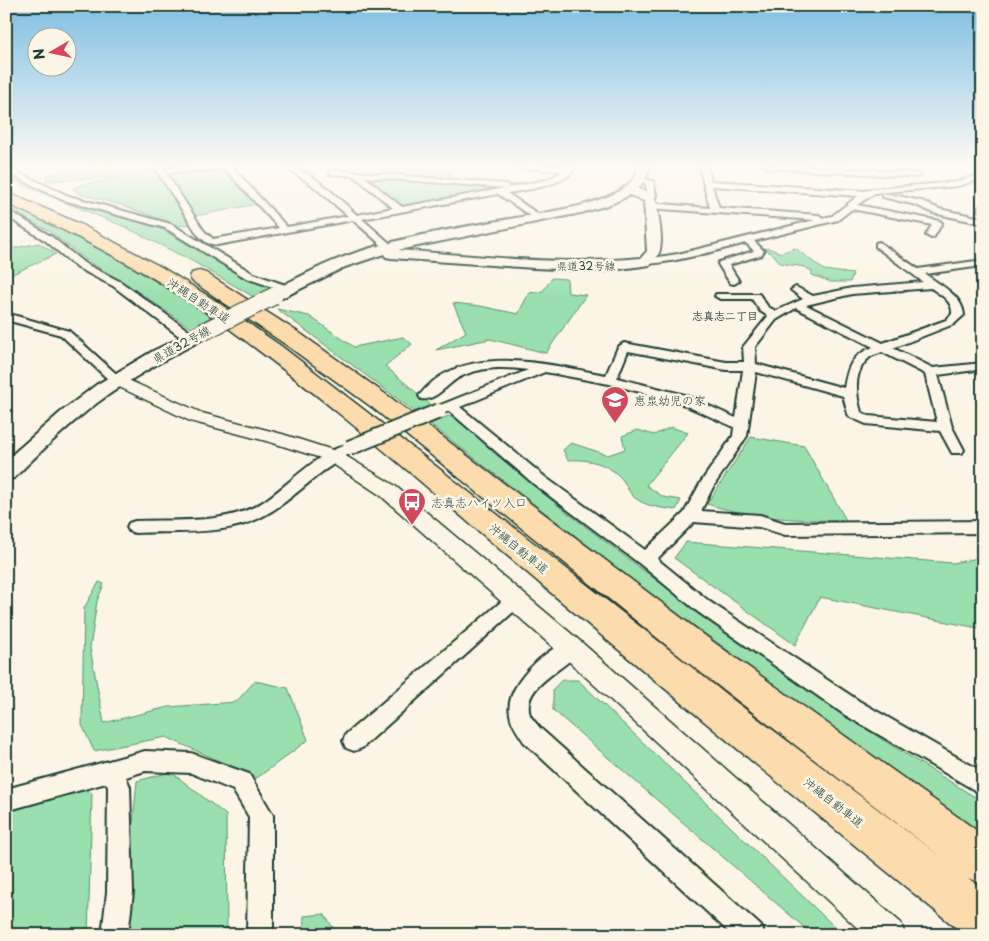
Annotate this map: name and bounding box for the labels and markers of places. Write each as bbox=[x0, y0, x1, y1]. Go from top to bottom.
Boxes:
school or university icon: 恵泉幼児の家 bbox=[600, 385, 630, 424]
place label: 恵泉幼児の家 bbox=[634, 391, 706, 409]
bus stop icon: 志真志ハイツ入口 bbox=[397, 487, 427, 526]
place label: 志真志ハイツ入口 bbox=[431, 493, 527, 511]

